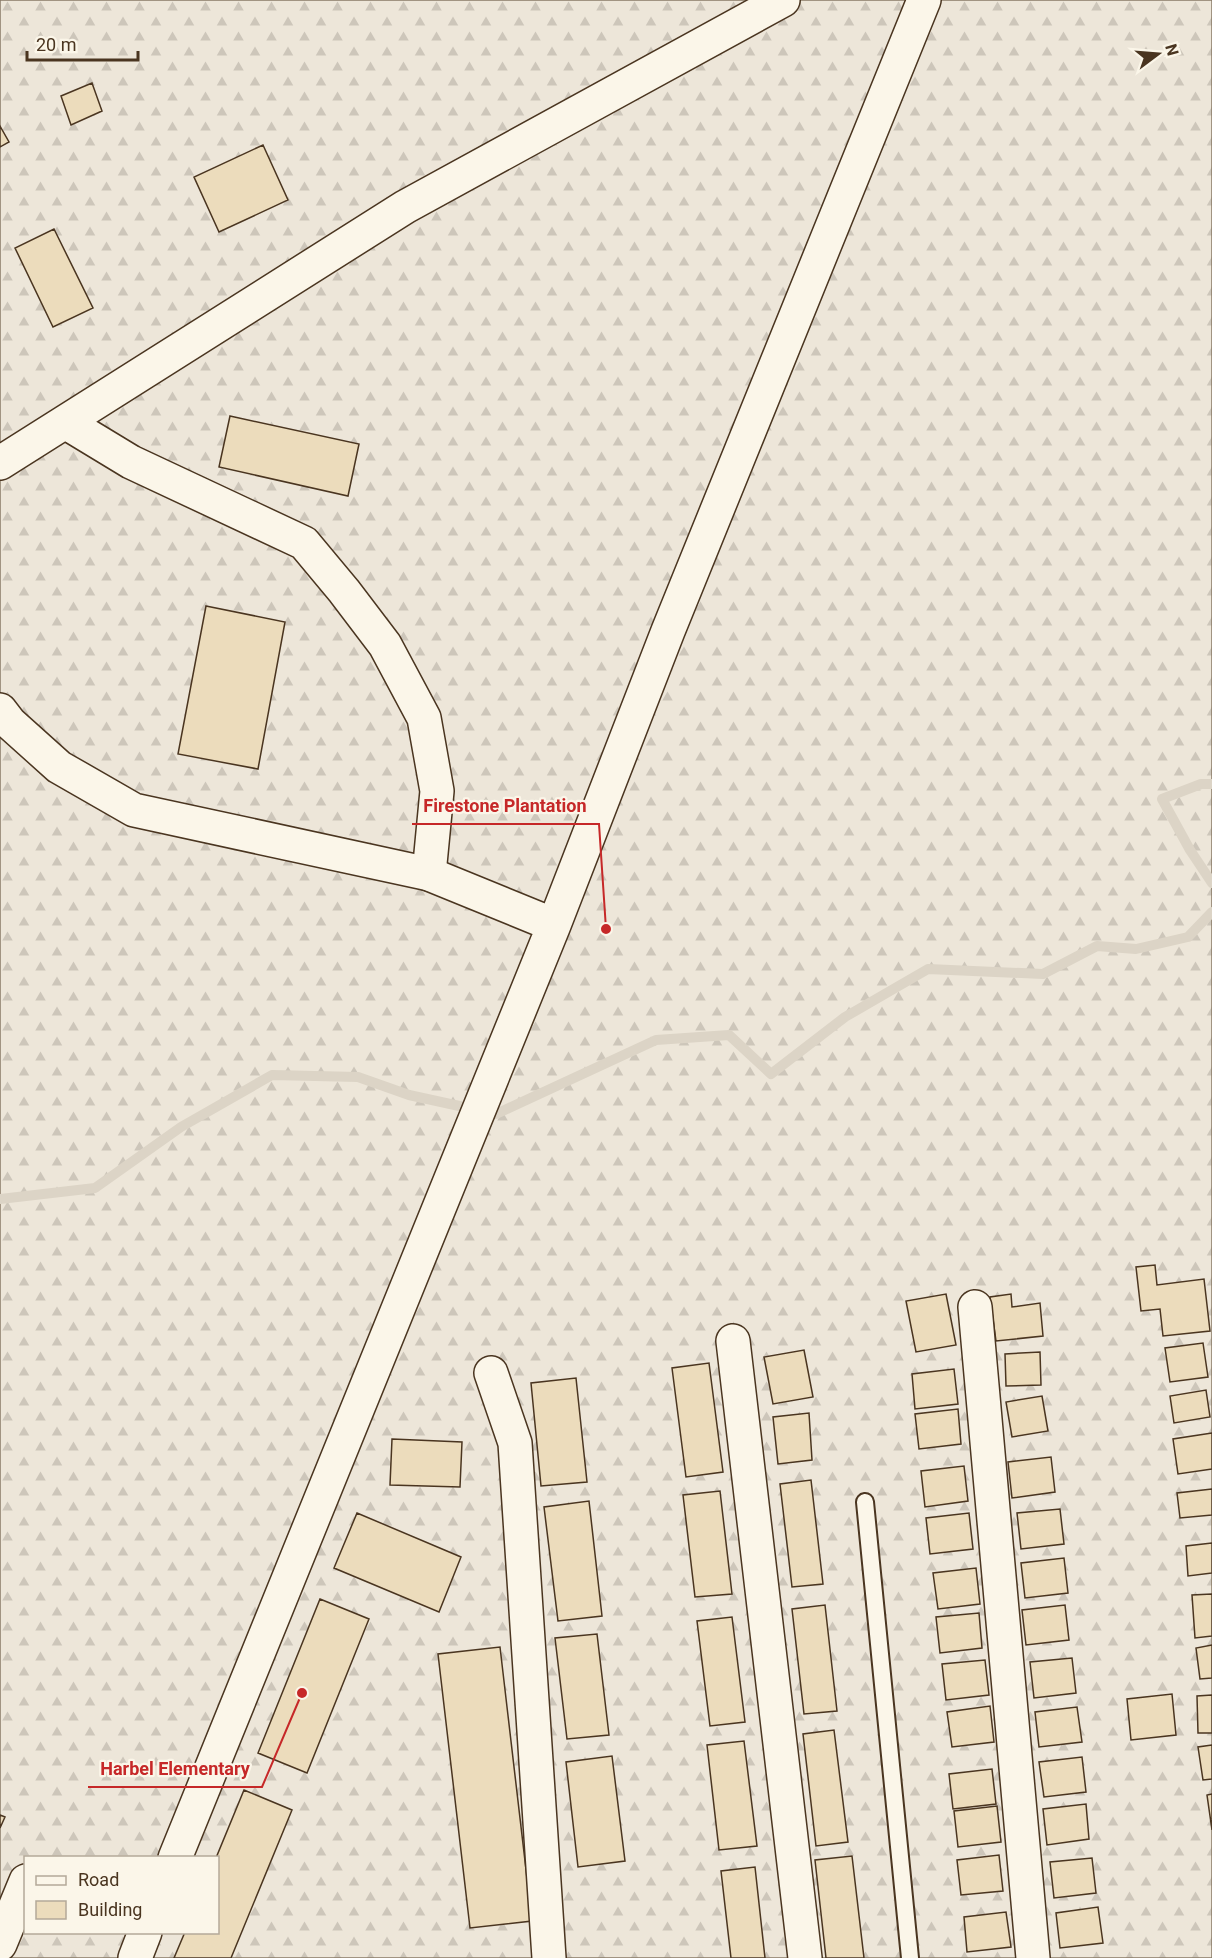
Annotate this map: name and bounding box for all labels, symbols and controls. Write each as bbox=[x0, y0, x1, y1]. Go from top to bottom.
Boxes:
scale bar bbox=[27, 24, 138, 62]
north arrow bbox=[1128, 24, 1188, 84]
text: 20 m bbox=[36, 34, 76, 55]
text: N bbox=[1161, 42, 1183, 58]
callout: Firestone Plantation bbox=[412, 788, 599, 824]
text: Firestone Plantation bbox=[423, 795, 587, 816]
callout: Harbel Elementary bbox=[88, 1751, 262, 1787]
text: Harbel Elementary bbox=[100, 1758, 251, 1779]
legend bbox=[24, 1856, 219, 1934]
text: Road bbox=[78, 1869, 119, 1890]
text: Building bbox=[78, 1899, 142, 1920]

